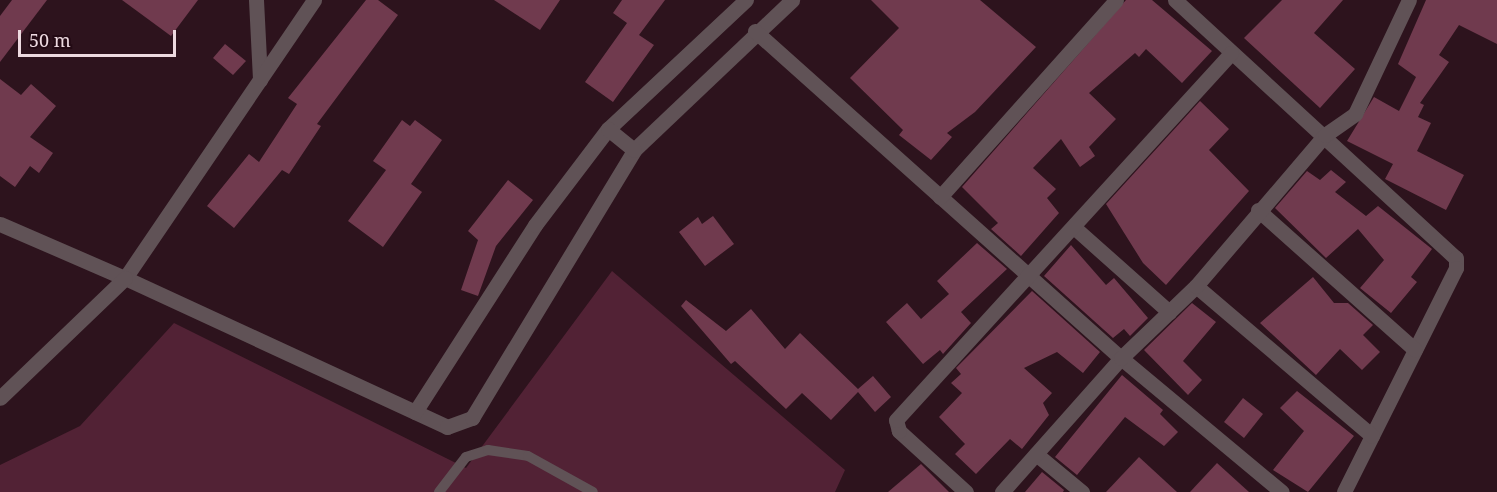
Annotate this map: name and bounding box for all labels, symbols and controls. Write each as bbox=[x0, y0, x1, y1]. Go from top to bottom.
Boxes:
scale bar bbox=[21, 18, 178, 56]
text: 50 m bbox=[29, 28, 71, 52]

